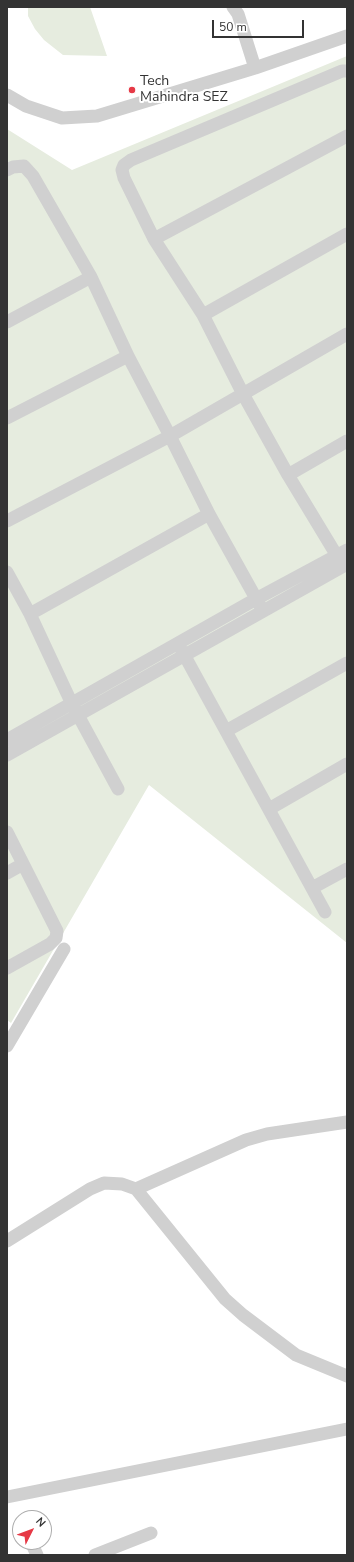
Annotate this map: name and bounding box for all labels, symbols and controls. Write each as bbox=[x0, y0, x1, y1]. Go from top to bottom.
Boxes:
scale bar bbox=[214, 12, 306, 38]
text: 50 m bbox=[219, 19, 247, 35]
place label: Tech Mahindra SEZ bbox=[140, 74, 228, 106]
marker: Tech Mahindra SEZ bbox=[127, 85, 137, 95]
north arrow bbox=[12, 1510, 52, 1550]
text: N bbox=[32, 1514, 49, 1530]

